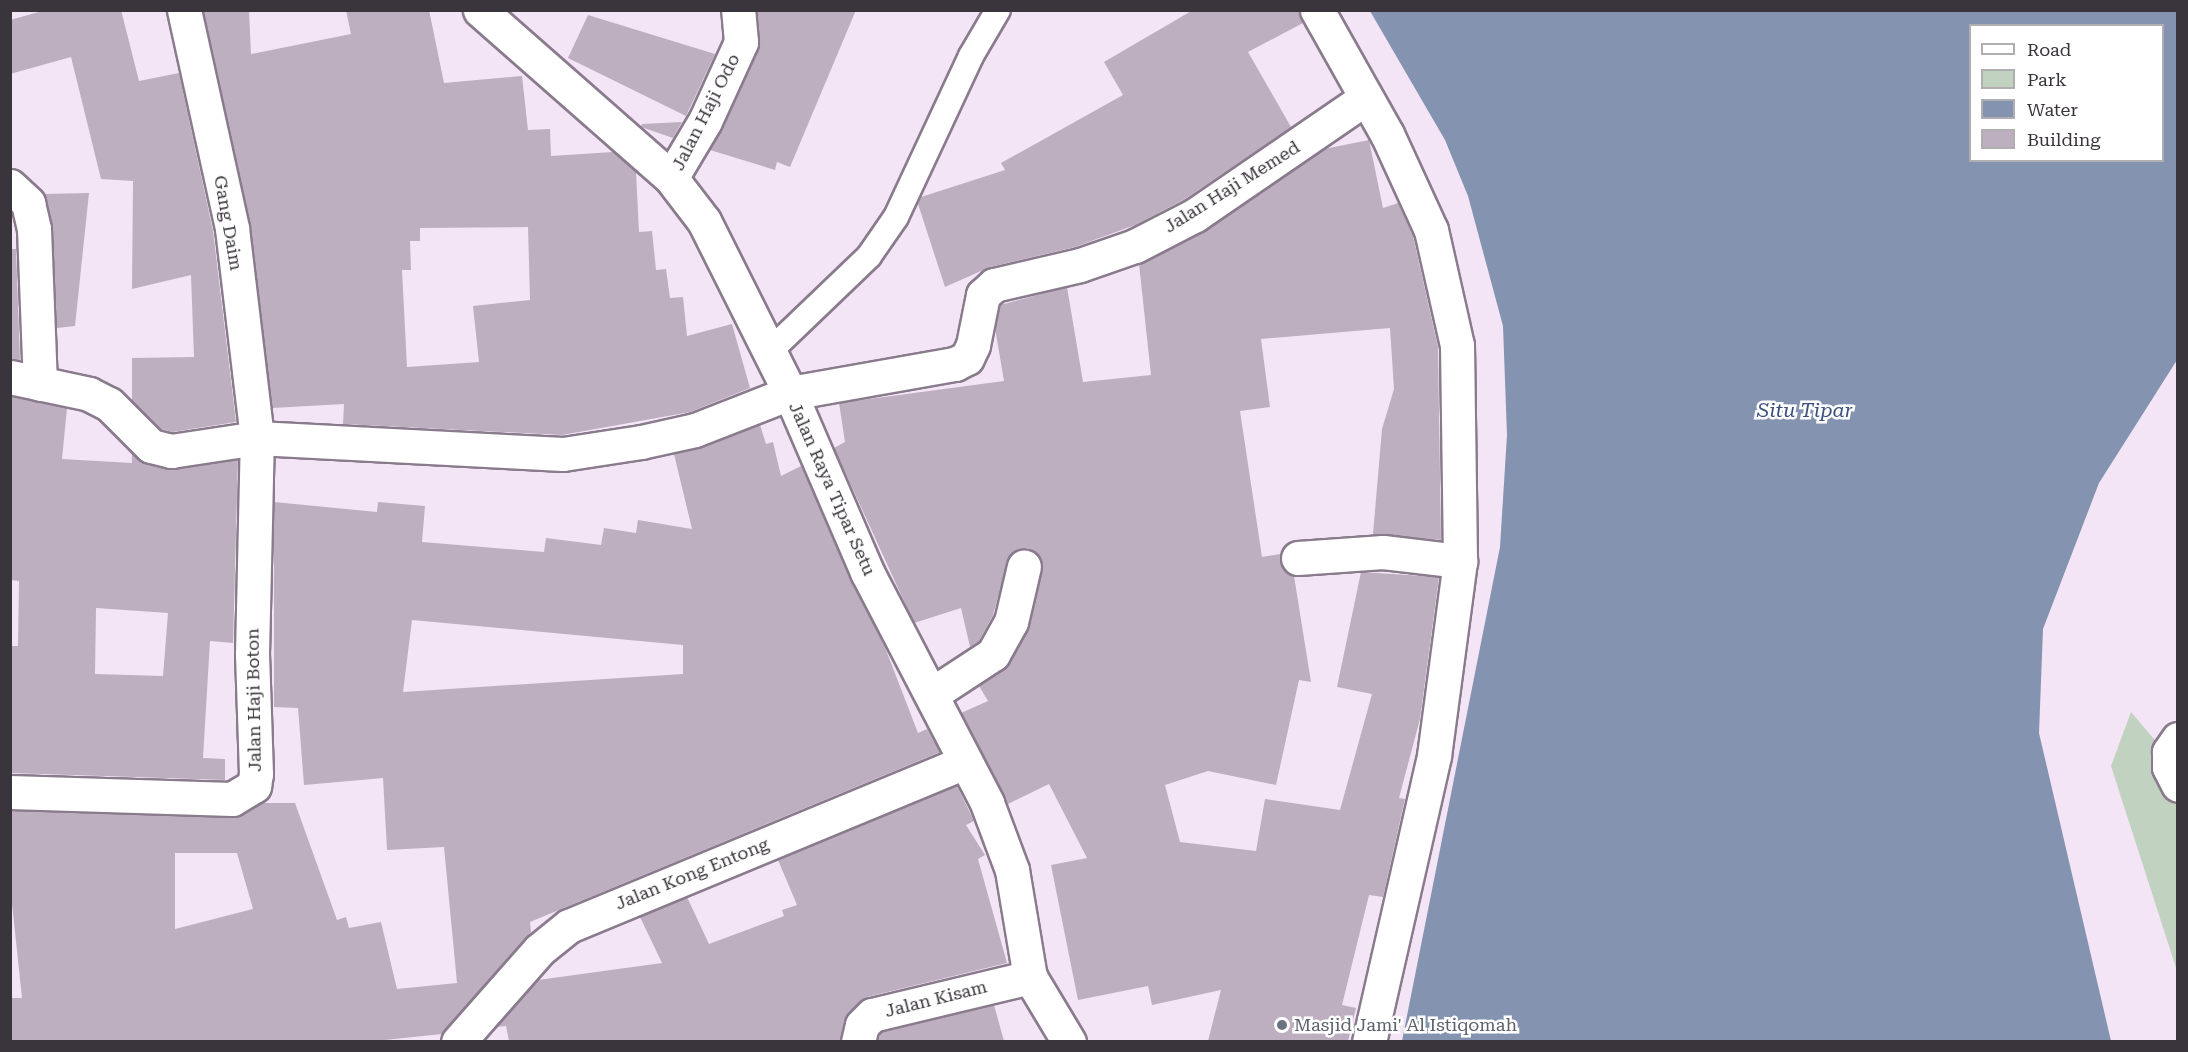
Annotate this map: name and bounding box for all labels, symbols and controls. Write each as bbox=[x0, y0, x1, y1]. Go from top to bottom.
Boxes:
legend bbox=[1969, 24, 2164, 162]
text: Road bbox=[2027, 39, 2071, 60]
street label: Jalan Haji Odo bbox=[667, 50, 745, 174]
text: Park bbox=[2027, 69, 2067, 90]
text: Water bbox=[2027, 99, 2078, 120]
text: Building bbox=[2027, 129, 2101, 150]
street label: Jalan Haji Memed bbox=[1160, 137, 1304, 237]
street label: Gang Daim bbox=[209, 174, 247, 272]
water label: Situ Tipar bbox=[1757, 398, 1853, 422]
street label: Jalan Raya Tipar Setu bbox=[784, 399, 880, 579]
street label: Jalan Haji Boton bbox=[242, 628, 266, 772]
street label: Jalan Kong Entong bbox=[612, 833, 772, 915]
street label: Jalan Kisam bbox=[883, 976, 989, 1022]
place label: Masjid Jami' Al Istiqomah bbox=[1294, 1014, 1517, 1036]
marker: Masjid Jami' Al Istiqomah bbox=[1275, 1018, 1289, 1032]

